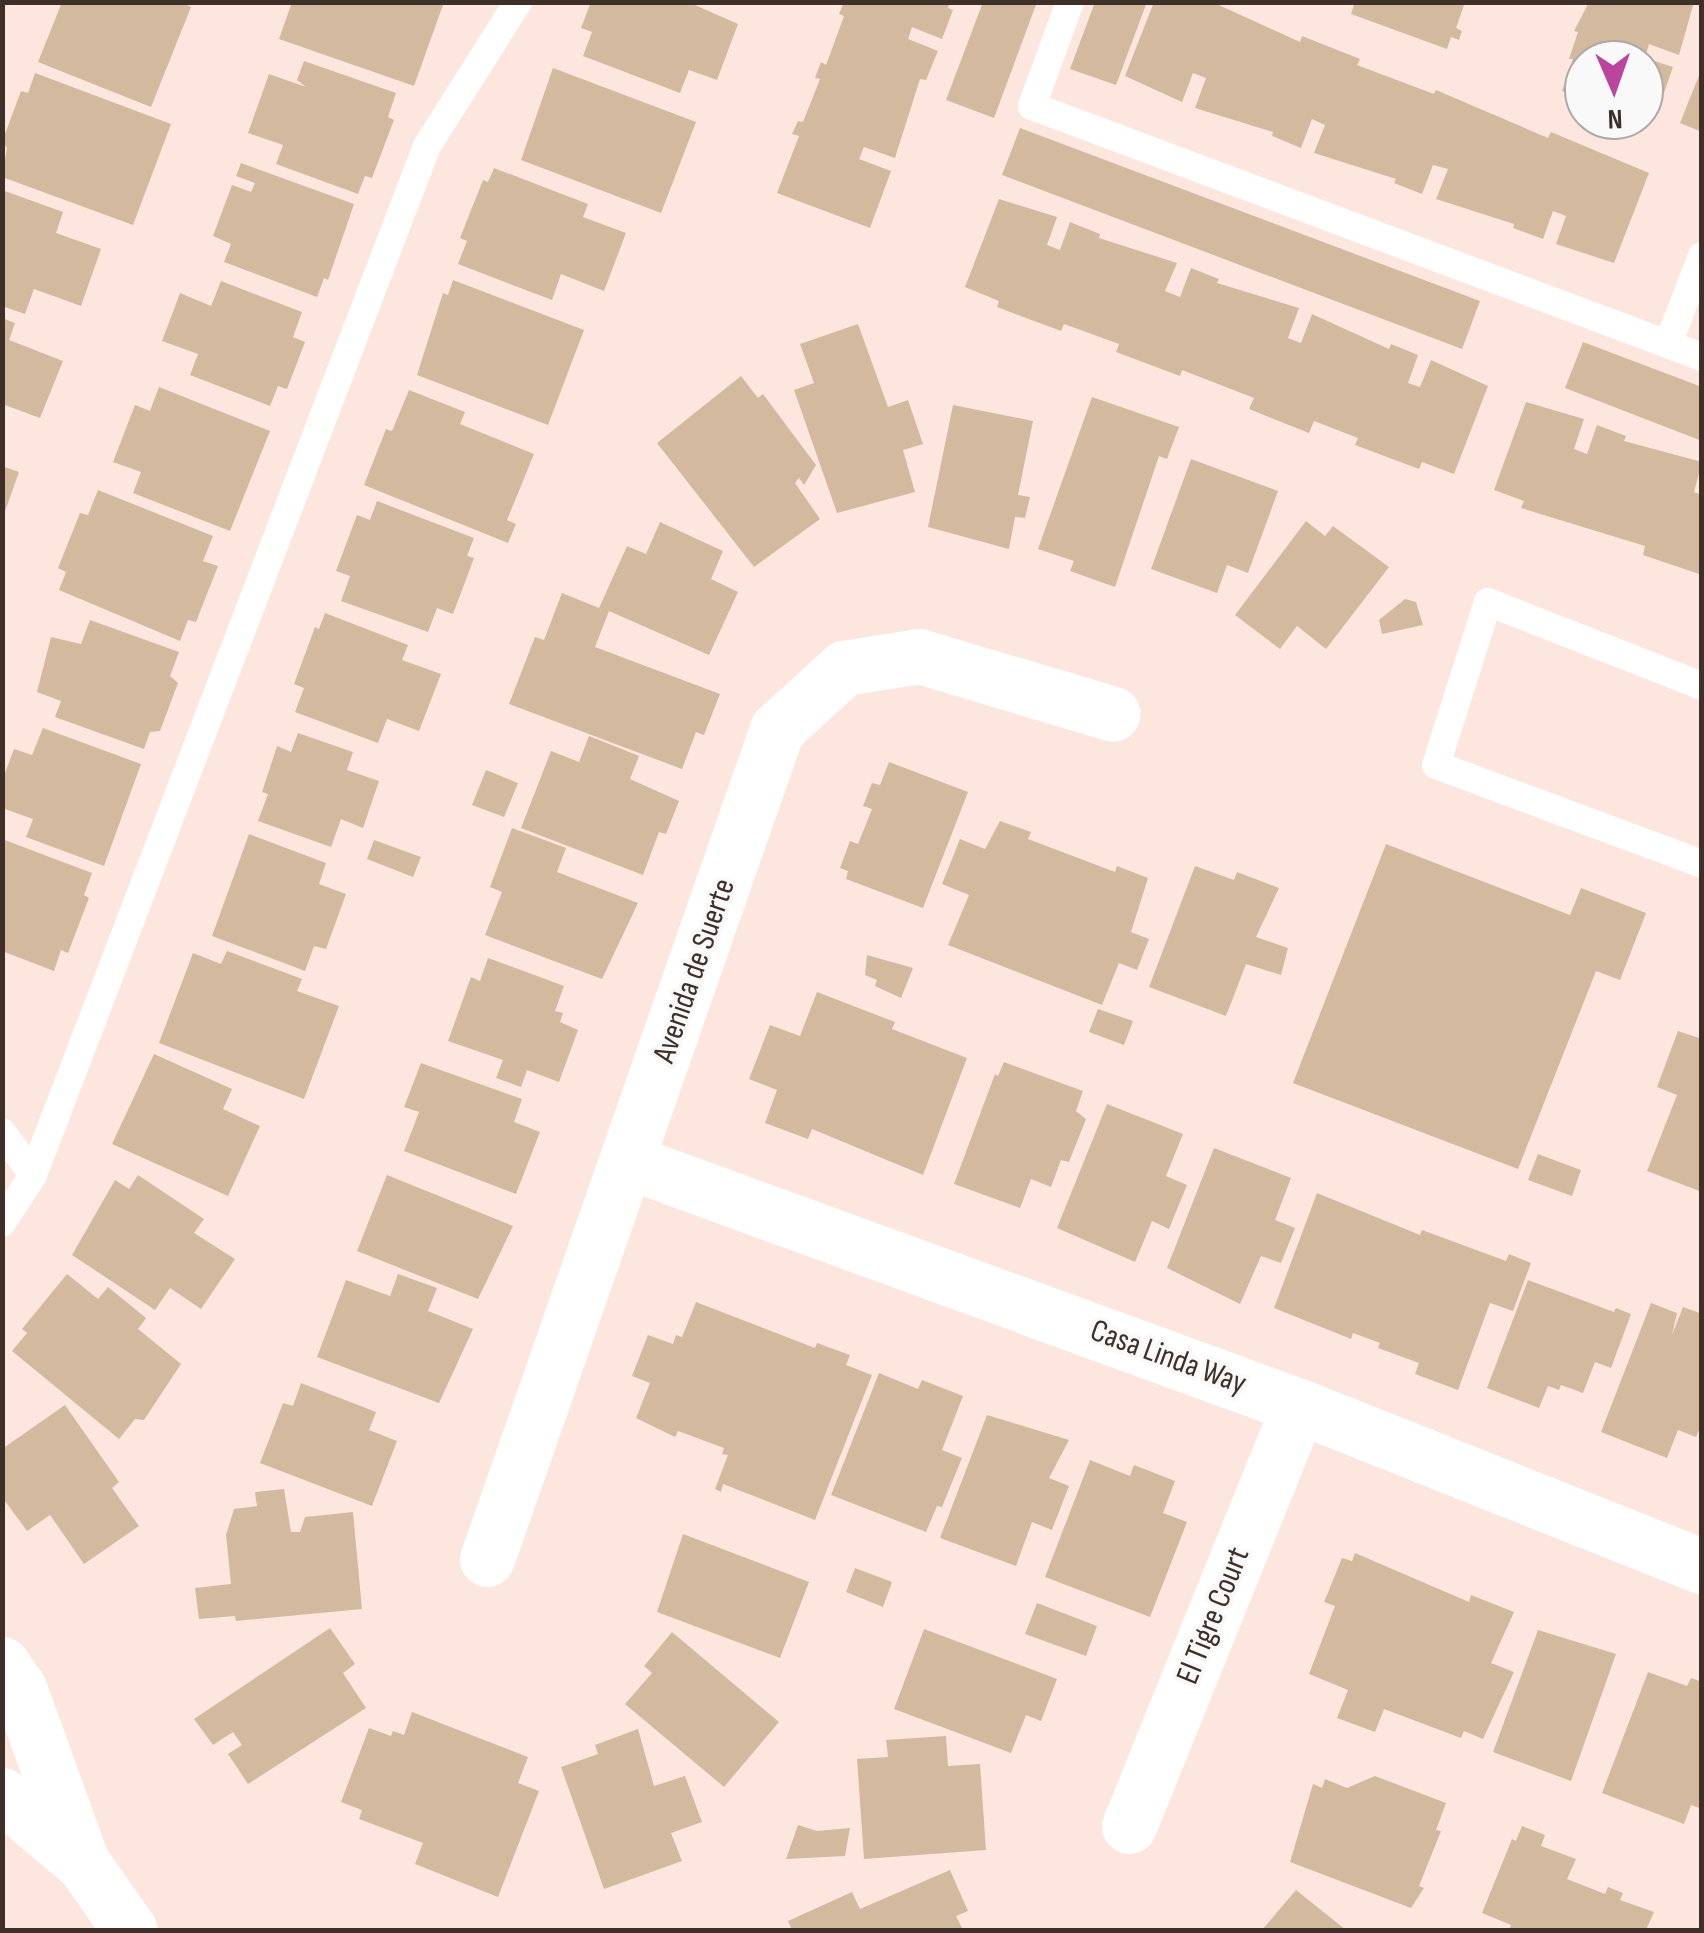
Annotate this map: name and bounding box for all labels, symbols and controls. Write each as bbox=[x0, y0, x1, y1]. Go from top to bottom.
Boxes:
north arrow bbox=[1564, 40, 1664, 140]
text: N bbox=[1607, 102, 1623, 135]
street label: Avenida de Suerte bbox=[646, 874, 744, 1068]
street label: Casa Linda Way bbox=[1085, 1312, 1251, 1404]
street label: El Tigre Court bbox=[1169, 1542, 1259, 1690]

